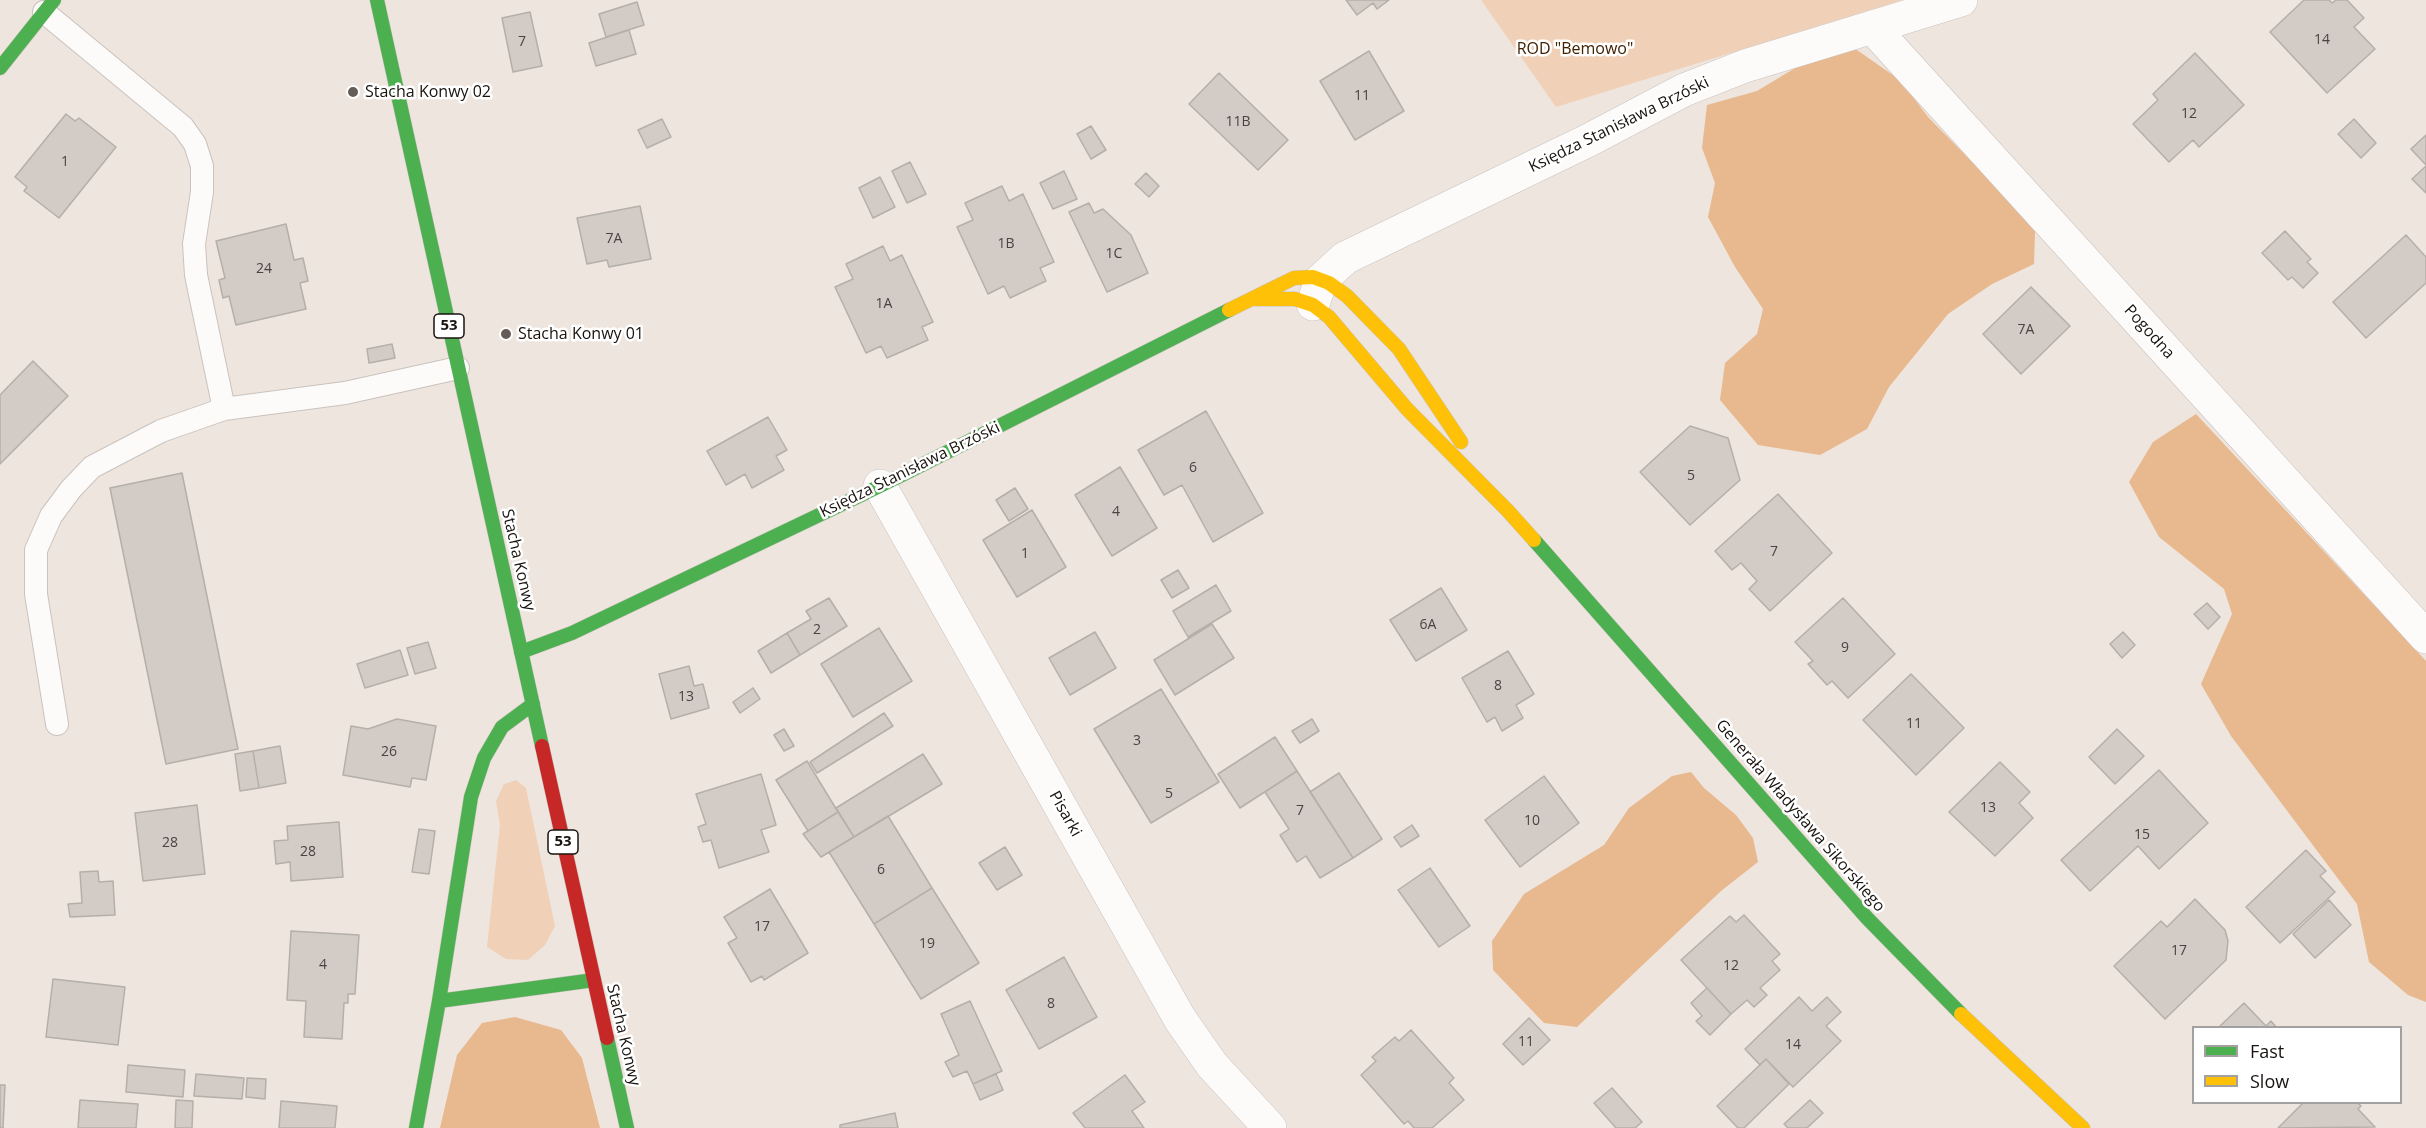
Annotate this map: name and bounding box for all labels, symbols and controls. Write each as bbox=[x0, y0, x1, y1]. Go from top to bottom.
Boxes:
house number: 14 bbox=[2314, 32, 2330, 48]
house number: 7 bbox=[518, 34, 526, 50]
park label: ROD "Bemowo" bbox=[1517, 39, 1633, 59]
street label: Księdza Stanisława Brzóski bbox=[1526, 73, 1712, 177]
place label: Stacha Konwy 02 bbox=[365, 82, 491, 102]
marker: Stacha Konwy 02 bbox=[346, 85, 360, 99]
house number: 11 bbox=[1354, 88, 1370, 104]
house number: 12 bbox=[2181, 106, 2197, 122]
house number: 11B bbox=[1225, 114, 1251, 130]
house number: 1 bbox=[61, 154, 69, 170]
house number: 7A bbox=[606, 231, 622, 247]
house number: 1B bbox=[997, 236, 1015, 252]
house number: 1C bbox=[1106, 246, 1122, 262]
house number: 24 bbox=[256, 261, 272, 277]
house number: 1A bbox=[876, 296, 892, 312]
street label: Pogodna bbox=[2120, 301, 2178, 363]
road number: 53 bbox=[434, 314, 464, 338]
house number: 7A bbox=[2018, 322, 2034, 338]
place label: Stacha Konwy 01 bbox=[518, 324, 644, 344]
marker: Stacha Konwy 01 bbox=[499, 327, 513, 341]
street label: Księdza Stanisława Brzóski bbox=[817, 418, 1003, 522]
house number: 6 bbox=[1189, 460, 1197, 476]
house number: 5 bbox=[1687, 468, 1695, 484]
house number: 4 bbox=[1112, 504, 1120, 520]
street label: Stacha Konwy bbox=[497, 507, 539, 613]
house number: 7 bbox=[1770, 544, 1778, 560]
house number: 1 bbox=[1021, 546, 1029, 562]
house number: 6A bbox=[1420, 617, 1436, 633]
house number: 2 bbox=[813, 622, 821, 638]
house number: 9 bbox=[1841, 640, 1849, 656]
house number: 8 bbox=[1494, 678, 1502, 694]
house number: 13 bbox=[678, 689, 694, 705]
street label: Generała Władysława Sikorskiego bbox=[1711, 716, 1889, 916]
house number: 11 bbox=[1906, 716, 1922, 732]
house number: 3 bbox=[1133, 733, 1141, 749]
house number: 26 bbox=[381, 744, 397, 760]
house number: 5 bbox=[1165, 786, 1173, 802]
street label: Pisarki bbox=[1045, 788, 1085, 840]
house number: 13 bbox=[1980, 800, 1996, 816]
house number: 7 bbox=[1296, 803, 1304, 819]
house number: 10 bbox=[1524, 813, 1540, 829]
house number: 15 bbox=[2134, 827, 2150, 843]
road number: 53 bbox=[548, 830, 578, 854]
house number: 28 bbox=[162, 835, 178, 851]
house number: 28 bbox=[300, 844, 316, 860]
house number: 6 bbox=[877, 862, 885, 878]
house number: 17 bbox=[754, 919, 770, 935]
house number: 19 bbox=[919, 936, 935, 952]
house number: 17 bbox=[2171, 943, 2187, 959]
house number: 4 bbox=[319, 957, 327, 973]
house number: 12 bbox=[1723, 958, 1739, 974]
street label: Stacha Konwy bbox=[602, 982, 644, 1088]
house number: 8 bbox=[1047, 996, 1055, 1012]
legend bbox=[2192, 1026, 2402, 1104]
house number: 11 bbox=[1518, 1034, 1534, 1050]
house number: 14 bbox=[1785, 1037, 1801, 1053]
text: Fast bbox=[2250, 1039, 2284, 1063]
text: Slow bbox=[2250, 1069, 2289, 1093]

